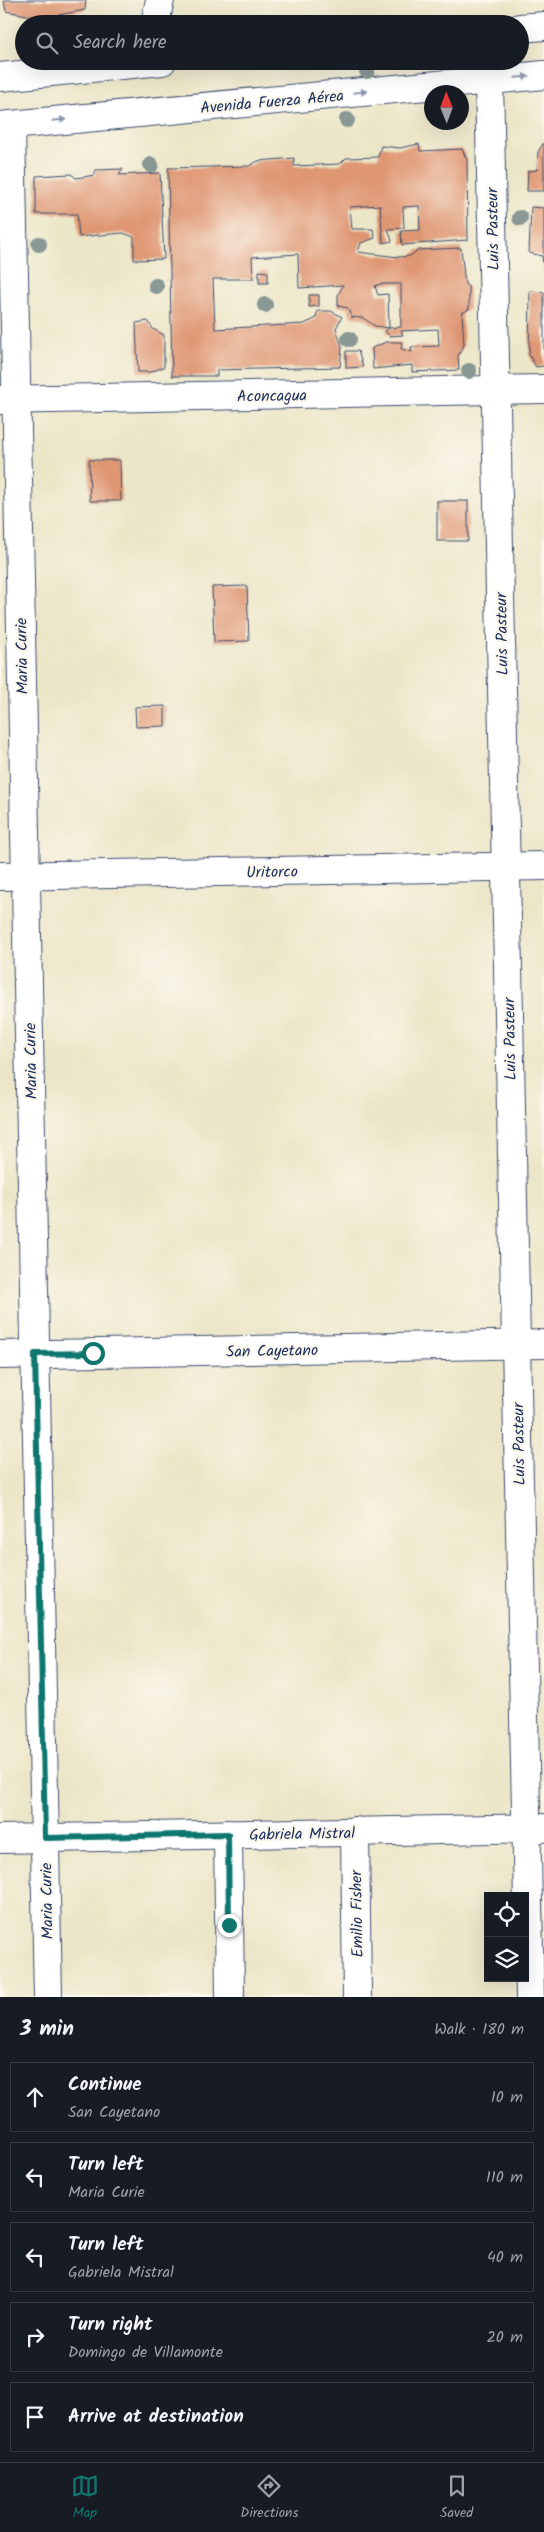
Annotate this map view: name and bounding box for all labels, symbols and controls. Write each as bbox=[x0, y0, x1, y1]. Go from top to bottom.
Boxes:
search box bbox=[15, 15, 529, 70]
text: Search here bbox=[73, 28, 167, 58]
icon: search bbox=[33, 29, 61, 57]
one-way arrow bbox=[515, 73, 531, 81]
street label: Avenida Fuerza Aérea bbox=[199, 84, 345, 121]
north arrow bbox=[424, 85, 469, 130]
one-way arrow bbox=[353, 88, 369, 96]
one-way arrow bbox=[52, 116, 68, 124]
street label: Luis Pasteur bbox=[480, 186, 507, 271]
street label: Aconcagua bbox=[237, 383, 307, 410]
street label: Luis Pasteur bbox=[489, 591, 516, 676]
street label: Maria Curie bbox=[9, 617, 36, 695]
street label: Uritorco bbox=[246, 860, 298, 885]
street label: Luis Pasteur bbox=[497, 996, 524, 1081]
street label: Maria Curie bbox=[18, 1022, 45, 1100]
street label: San Cayetano bbox=[226, 1338, 318, 1365]
route start bbox=[82, 1342, 105, 1365]
street label: Luis Pasteur bbox=[506, 1401, 533, 1486]
street label: Gabriela Mistral bbox=[249, 1821, 355, 1848]
street label: Maria Curie bbox=[34, 1862, 61, 1940]
street label: Emilio Fisher bbox=[344, 1868, 371, 1958]
map controls bbox=[484, 1892, 529, 1982]
button: locate bbox=[484, 1892, 529, 1937]
route end bbox=[218, 1914, 241, 1937]
button: layers bbox=[484, 1937, 529, 1982]
text: 3 min bbox=[20, 2013, 74, 2046]
text: Walk · 180 m bbox=[434, 2017, 524, 2042]
text: Continue bbox=[68, 2070, 141, 2100]
icon: ahead bbox=[21, 2083, 49, 2111]
text: 10 m bbox=[491, 2085, 523, 2110]
text: San Cayetano bbox=[68, 2100, 160, 2125]
text: Turn left bbox=[68, 2150, 143, 2180]
icon: left bbox=[21, 2163, 49, 2191]
text: 110 m bbox=[486, 2165, 523, 2190]
text: Maria Curie bbox=[68, 2180, 145, 2205]
text: Turn left bbox=[68, 2230, 143, 2260]
icon: left bbox=[21, 2243, 49, 2271]
text: 40 m bbox=[487, 2245, 523, 2270]
text: Gabriela Mistral bbox=[68, 2260, 174, 2285]
text: Turn right bbox=[68, 2310, 153, 2340]
icon: right bbox=[21, 2323, 49, 2351]
text: 20 m bbox=[487, 2325, 523, 2350]
text: Domingo de Villamonte bbox=[68, 2340, 223, 2365]
text: Arrive at destination bbox=[68, 2402, 244, 2432]
icon: arrive bbox=[21, 2403, 49, 2431]
tab: Map bbox=[71, 2472, 99, 2524]
tab: Directions bbox=[240, 2472, 298, 2524]
tab: Saved bbox=[440, 2472, 473, 2524]

